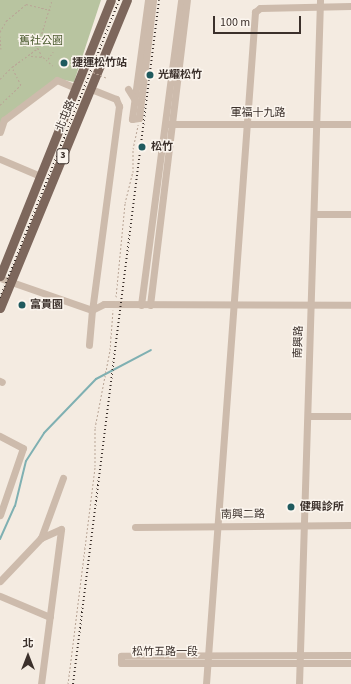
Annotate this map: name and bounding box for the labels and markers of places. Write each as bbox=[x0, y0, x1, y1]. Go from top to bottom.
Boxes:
place label: 捷運松竹站 bbox=[72, 56, 127, 70]
marker: 捷運松竹站 bbox=[59, 58, 69, 68]
place label: 光耀松竹 bbox=[158, 68, 202, 82]
marker: 光耀松竹 bbox=[145, 70, 155, 80]
place label: 松竹 bbox=[151, 140, 173, 154]
marker: 松竹 bbox=[136, 141, 148, 153]
place label: 富貴園 bbox=[30, 298, 63, 312]
marker: 富貴園 bbox=[17, 300, 27, 310]
place label: 健興診所 bbox=[300, 500, 344, 514]
marker: 健興診所 bbox=[285, 501, 297, 513]

